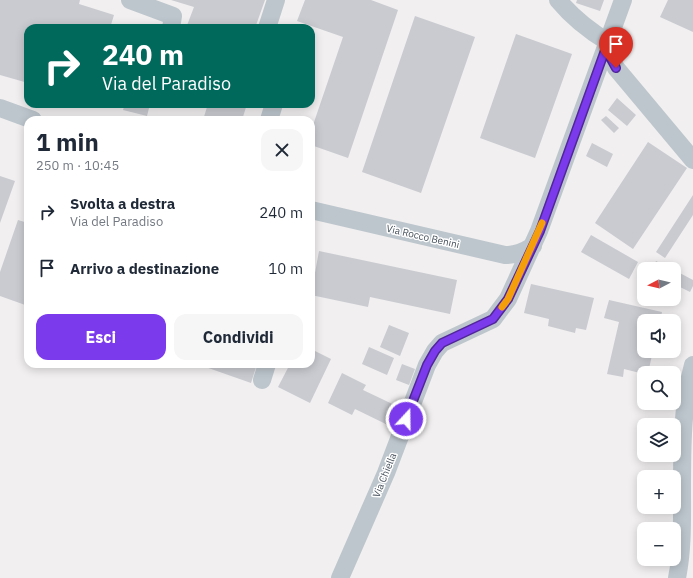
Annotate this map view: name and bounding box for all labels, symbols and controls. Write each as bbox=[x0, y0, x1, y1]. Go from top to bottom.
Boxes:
pin bbox=[599, 27, 633, 68]
icon: arrive bbox=[605, 33, 627, 55]
text: 240 m bbox=[102, 36, 184, 73]
icon: right bbox=[36, 40, 88, 92]
text: Via del Paradiso bbox=[102, 72, 231, 95]
text: 1 min bbox=[36, 126, 99, 158]
button: close bbox=[261, 129, 303, 171]
text: 250 m · 10:45 bbox=[36, 157, 119, 174]
text: Svolta a destra bbox=[70, 194, 175, 213]
icon: right bbox=[36, 201, 58, 223]
text: 240 m bbox=[259, 203, 303, 222]
text: Via del Paradiso bbox=[70, 213, 163, 230]
street label: Via Rocco Benini bbox=[385, 222, 461, 251]
icon: arrive bbox=[36, 257, 58, 279]
text: Arrivo a destinazione bbox=[70, 259, 219, 278]
text: 10 m bbox=[268, 259, 303, 278]
north arrow bbox=[637, 262, 681, 306]
map controls bbox=[637, 262, 681, 566]
button: Esci bbox=[36, 314, 166, 360]
button: Condividi bbox=[174, 314, 303, 360]
button: sound bbox=[637, 314, 681, 358]
button: search bbox=[637, 366, 681, 410]
position arrow bbox=[385, 398, 427, 440]
button: layers bbox=[637, 418, 681, 462]
street label: Via Chiella bbox=[370, 450, 400, 499]
button: + bbox=[637, 470, 681, 514]
button: − bbox=[637, 522, 681, 566]

